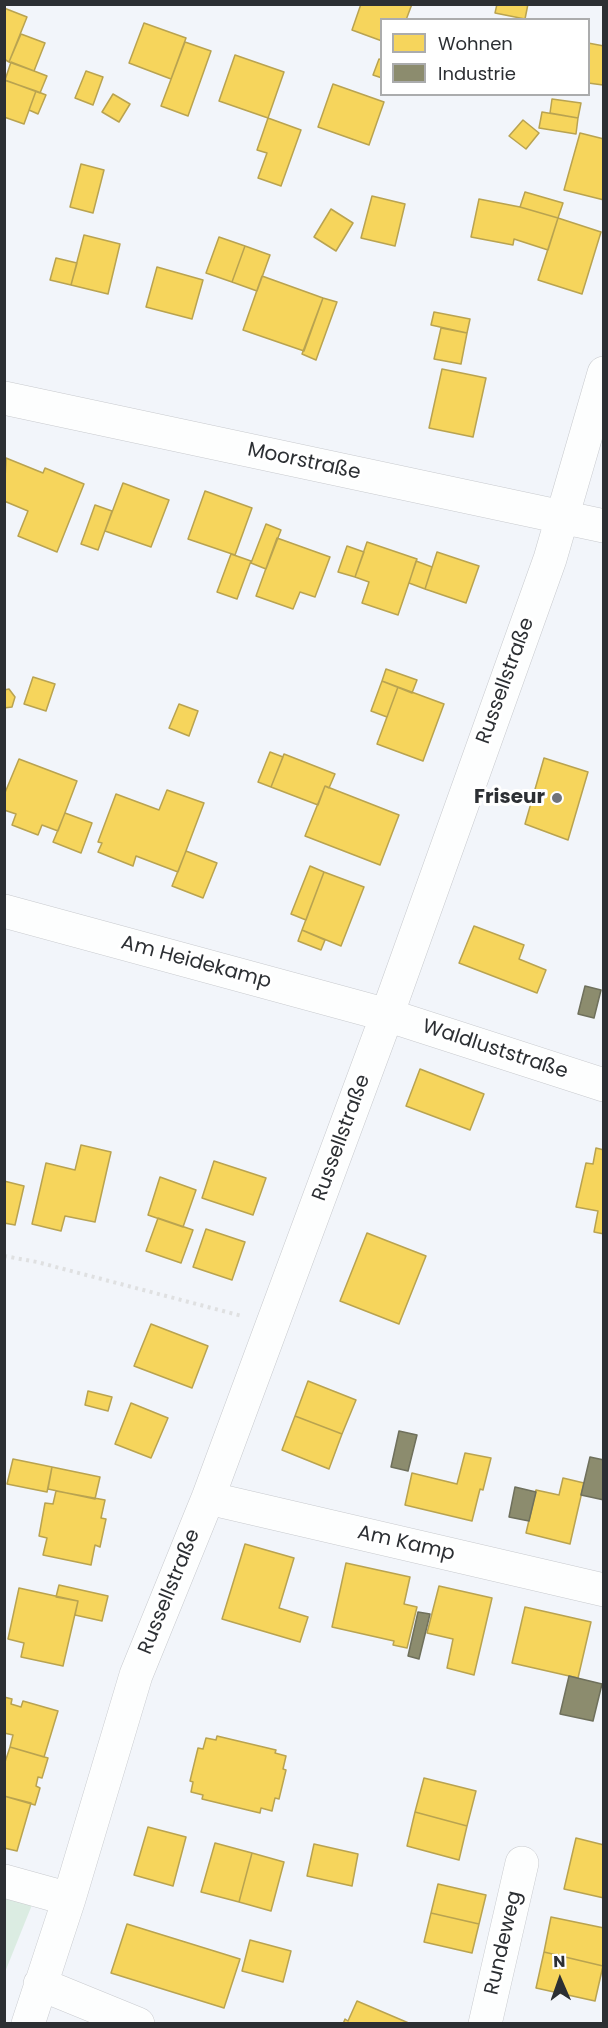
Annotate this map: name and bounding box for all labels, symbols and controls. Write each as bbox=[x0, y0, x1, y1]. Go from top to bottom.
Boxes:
legend bbox=[380, 18, 590, 96]
text: Wohnen bbox=[438, 31, 513, 56]
text: Industrie bbox=[438, 61, 516, 86]
street label: Moorstraße bbox=[245, 438, 363, 486]
street label: Russellstraße bbox=[472, 615, 540, 747]
place label: Friseur bbox=[474, 786, 545, 810]
marker: Friseur bbox=[550, 791, 564, 805]
street label: Am Heidekamp bbox=[118, 931, 274, 995]
street label: Waldluststraße bbox=[419, 1015, 571, 1085]
street label: Russellstraße bbox=[308, 1072, 376, 1204]
street label: Am Kamp bbox=[355, 1521, 457, 1567]
street label: Russellstraße bbox=[134, 1526, 206, 1658]
street label: Rundeweg bbox=[480, 1889, 528, 1997]
north arrow bbox=[530, 1950, 590, 2010]
text: N bbox=[553, 1950, 566, 1973]

